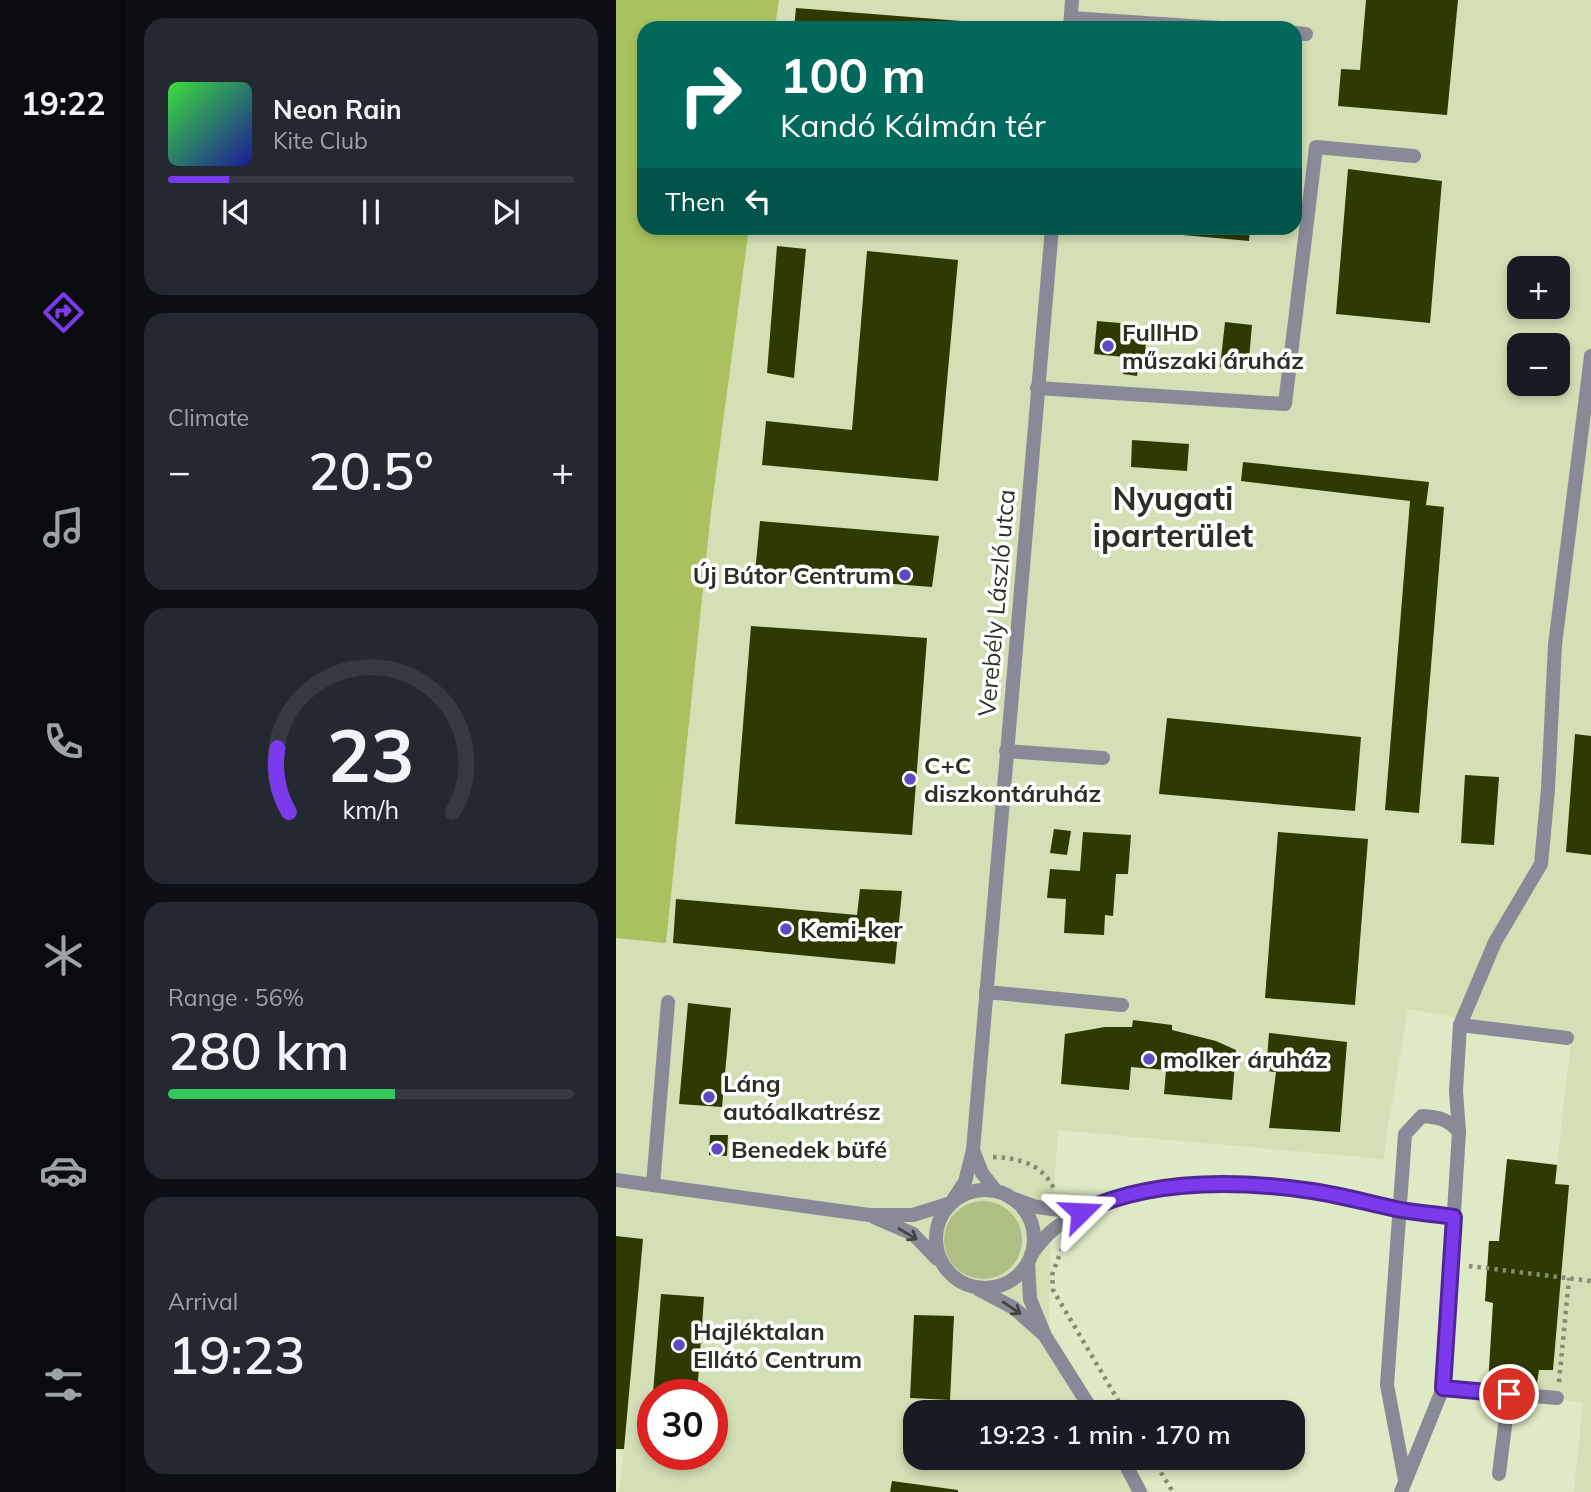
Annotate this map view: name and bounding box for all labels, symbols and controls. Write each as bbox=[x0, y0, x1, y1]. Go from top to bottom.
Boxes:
text: 100 m bbox=[780, 44, 926, 105]
icon: right bbox=[665, 49, 756, 140]
text: 19:22 bbox=[21, 83, 105, 123]
text: Neon Rain bbox=[273, 93, 402, 126]
text: Kandó Kálmán tér bbox=[780, 105, 1046, 145]
text: Kite Club bbox=[273, 126, 368, 155]
icon: left bbox=[739, 182, 777, 220]
text: Then bbox=[665, 185, 725, 218]
icon: previous bbox=[217, 193, 255, 231]
icon: pause bbox=[352, 193, 390, 231]
icon: next bbox=[487, 193, 525, 231]
map controls bbox=[1507, 256, 1570, 396]
button: + bbox=[1507, 256, 1570, 319]
icon: directions bbox=[39, 288, 88, 337]
place label: FullHD műszaki áruház bbox=[1122, 317, 1304, 375]
button: − bbox=[1507, 333, 1570, 396]
marker: FullHD műszaki áruház bbox=[1100, 338, 1116, 354]
text: Climate bbox=[168, 403, 249, 432]
text: 20.5° bbox=[308, 438, 434, 503]
text: − bbox=[168, 447, 191, 495]
text: + bbox=[551, 447, 574, 495]
district label: Nyugati iparterület bbox=[1093, 478, 1253, 555]
street label: Verebély László utca bbox=[971, 488, 1021, 718]
icon: music bbox=[39, 503, 88, 552]
place label: Új Bútor Centrum bbox=[693, 560, 891, 590]
marker: Új Bútor Centrum bbox=[897, 567, 913, 583]
text: 23 bbox=[327, 709, 415, 800]
icon: phone bbox=[39, 717, 88, 766]
place label: C+C diszkontáruház bbox=[924, 750, 1101, 808]
marker: C+C diszkontáruház bbox=[902, 771, 918, 787]
text: km/h bbox=[343, 794, 399, 825]
place label: Kemi-ker bbox=[800, 914, 903, 944]
marker: Kemi-ker bbox=[778, 921, 794, 937]
icon: climate bbox=[39, 931, 88, 980]
text: Range · 56% bbox=[168, 983, 304, 1012]
text: 280 km bbox=[168, 1018, 349, 1083]
place label: molker áruház bbox=[1163, 1044, 1328, 1074]
marker: molker áruház bbox=[1141, 1051, 1157, 1067]
place label: Láng autóalkatrész bbox=[723, 1068, 881, 1126]
marker: Láng autóalkatrész bbox=[701, 1089, 717, 1105]
place label: Benedek büfé bbox=[731, 1134, 887, 1164]
marker: Benedek büfé bbox=[709, 1141, 725, 1157]
icon: car bbox=[39, 1146, 88, 1195]
position arrow bbox=[1044, 1175, 1118, 1249]
one-way arrow bbox=[898, 1227, 918, 1241]
text: Arrival bbox=[168, 1287, 238, 1316]
one-way arrow bbox=[1002, 1301, 1021, 1315]
place label: Hajléktalan Ellátó Centrum bbox=[693, 1316, 862, 1374]
text: 19:23 bbox=[168, 1322, 305, 1387]
marker: Hajléktalan Ellátó Centrum bbox=[671, 1337, 687, 1353]
icon: filters bbox=[39, 1360, 88, 1409]
pin bbox=[1479, 1364, 1539, 1424]
icon: arrive bbox=[1490, 1375, 1528, 1413]
speed limit sign: 30 bbox=[637, 1379, 728, 1470]
text: 19:23 · 1 min · 170 m bbox=[977, 1418, 1231, 1451]

